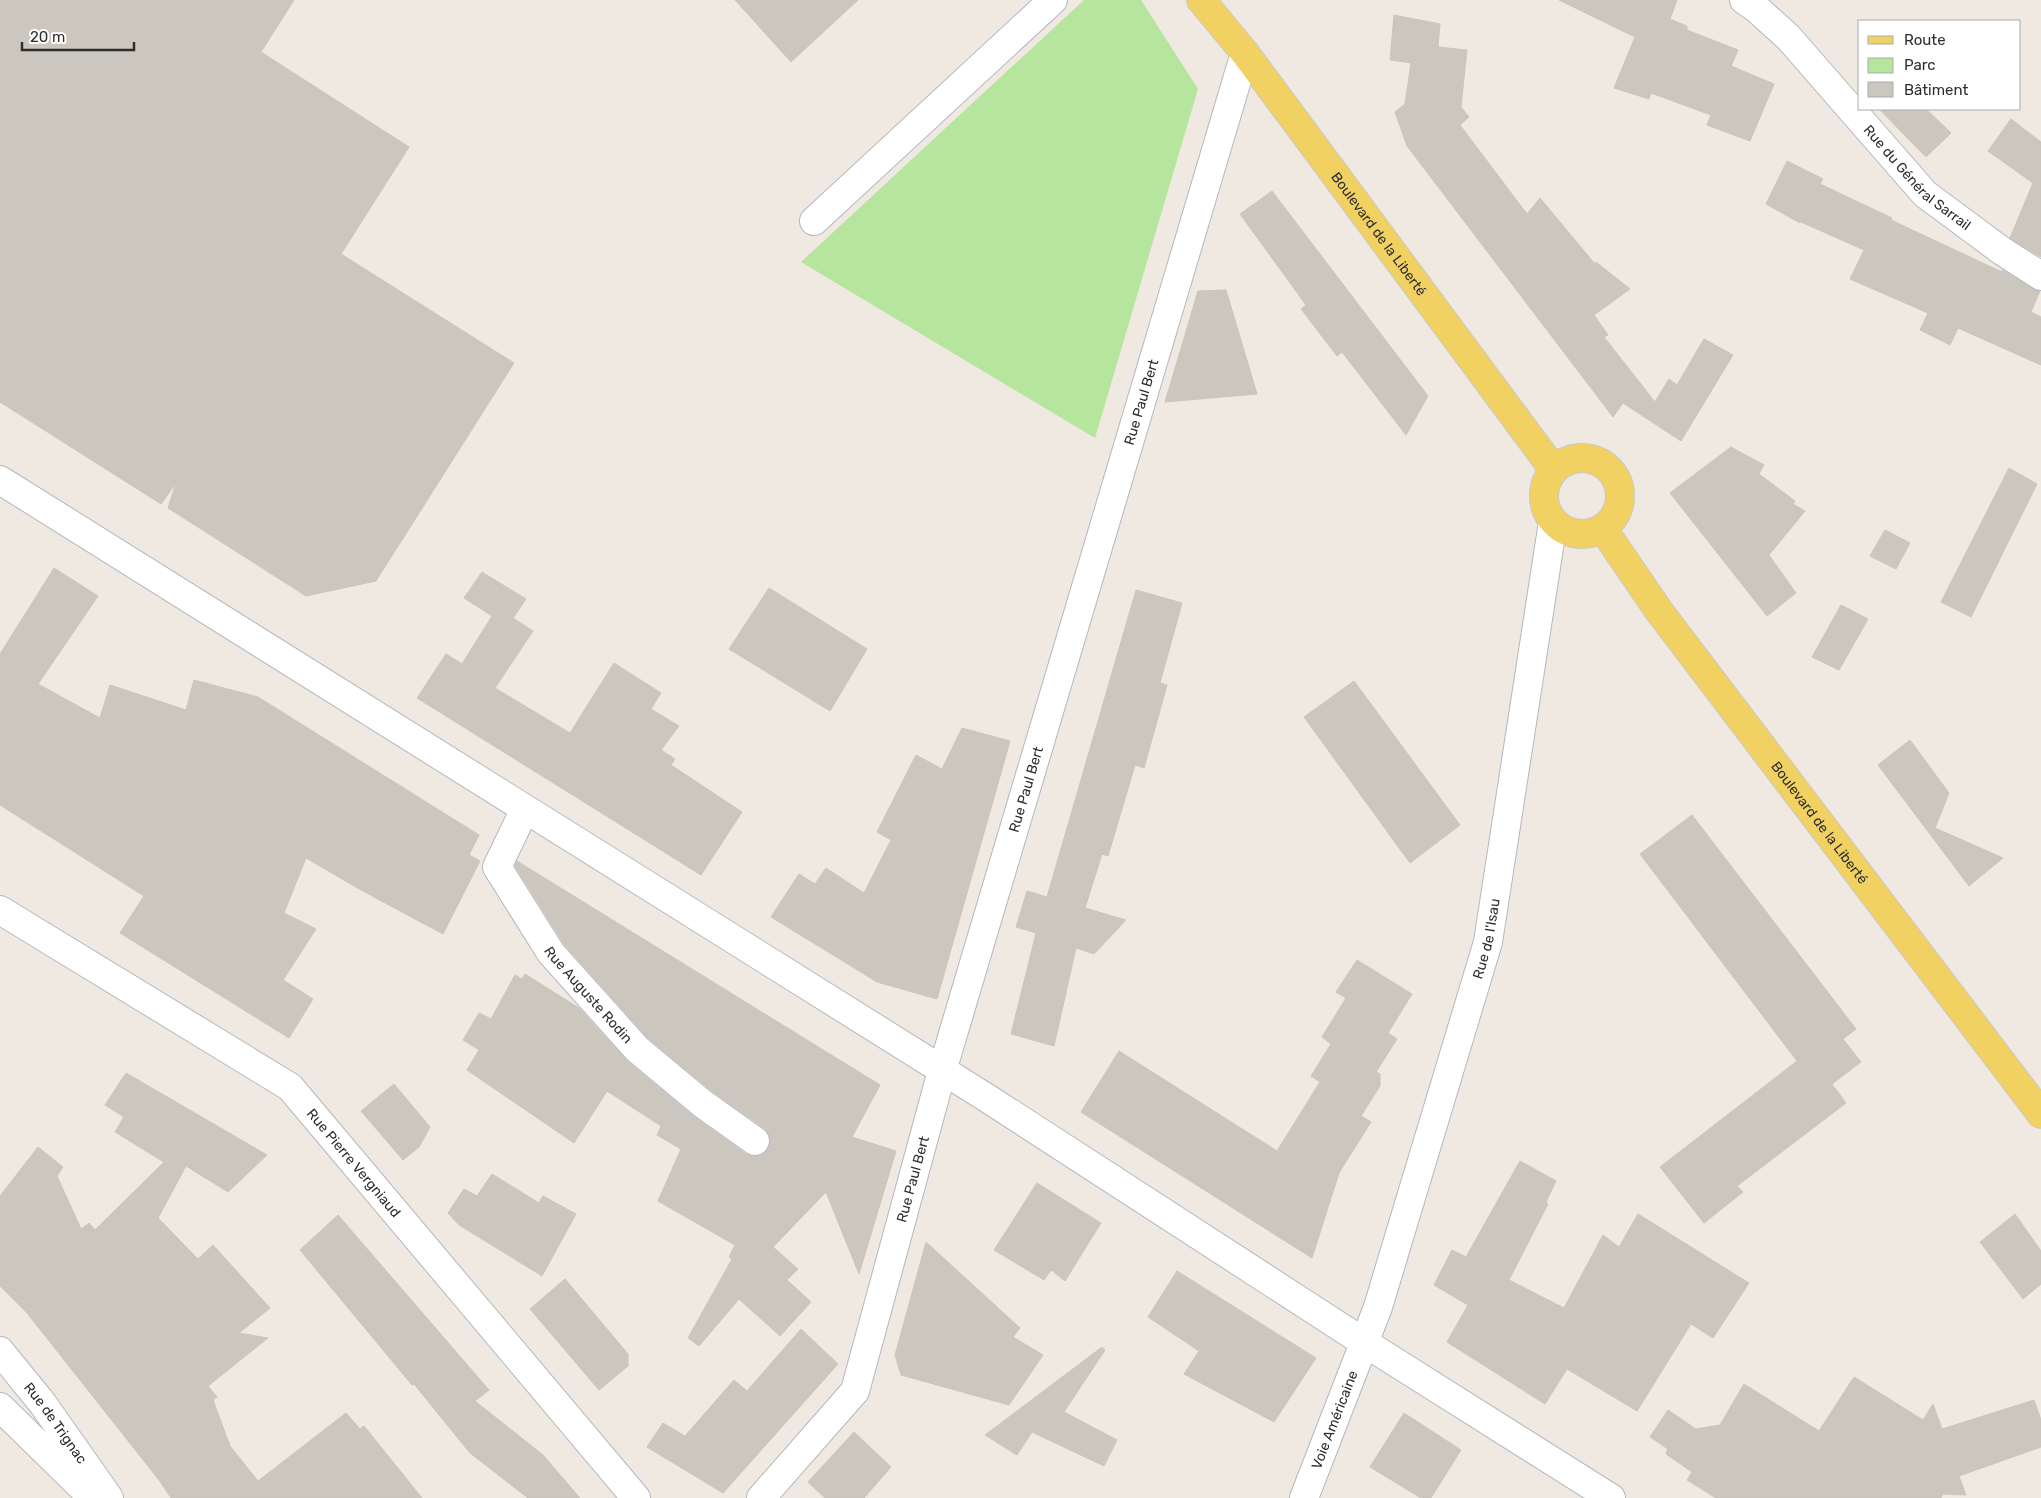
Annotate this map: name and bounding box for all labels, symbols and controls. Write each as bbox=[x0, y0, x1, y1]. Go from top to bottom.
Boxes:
scale bar bbox=[22, 20, 135, 52]
legend bbox=[1858, 20, 2021, 110]
text: 20 m bbox=[30, 28, 65, 46]
text: Route bbox=[1904, 31, 1946, 49]
text: Parc bbox=[1904, 56, 1936, 74]
text: Bâtiment bbox=[1904, 81, 1968, 99]
street label: Rue du Général Sarrail bbox=[1860, 122, 1974, 234]
street label: Boulevard de la Liberté bbox=[1327, 169, 1430, 299]
street label: Rue Paul Bert bbox=[1121, 357, 1163, 447]
street label: Rue Paul Bert bbox=[1006, 744, 1047, 834]
street label: Boulevard de la Liberté bbox=[1767, 758, 1871, 888]
street label: Rue de l'Isau bbox=[1469, 897, 1504, 981]
street label: Rue Auguste Rodin bbox=[540, 944, 636, 1047]
street label: Rue Pierre Vergniaud bbox=[303, 1105, 404, 1221]
street label: Rue Paul Bert bbox=[893, 1134, 933, 1224]
street label: Voie Américaine bbox=[1308, 1368, 1362, 1472]
street label: Rue de Trignac bbox=[20, 1379, 90, 1467]

